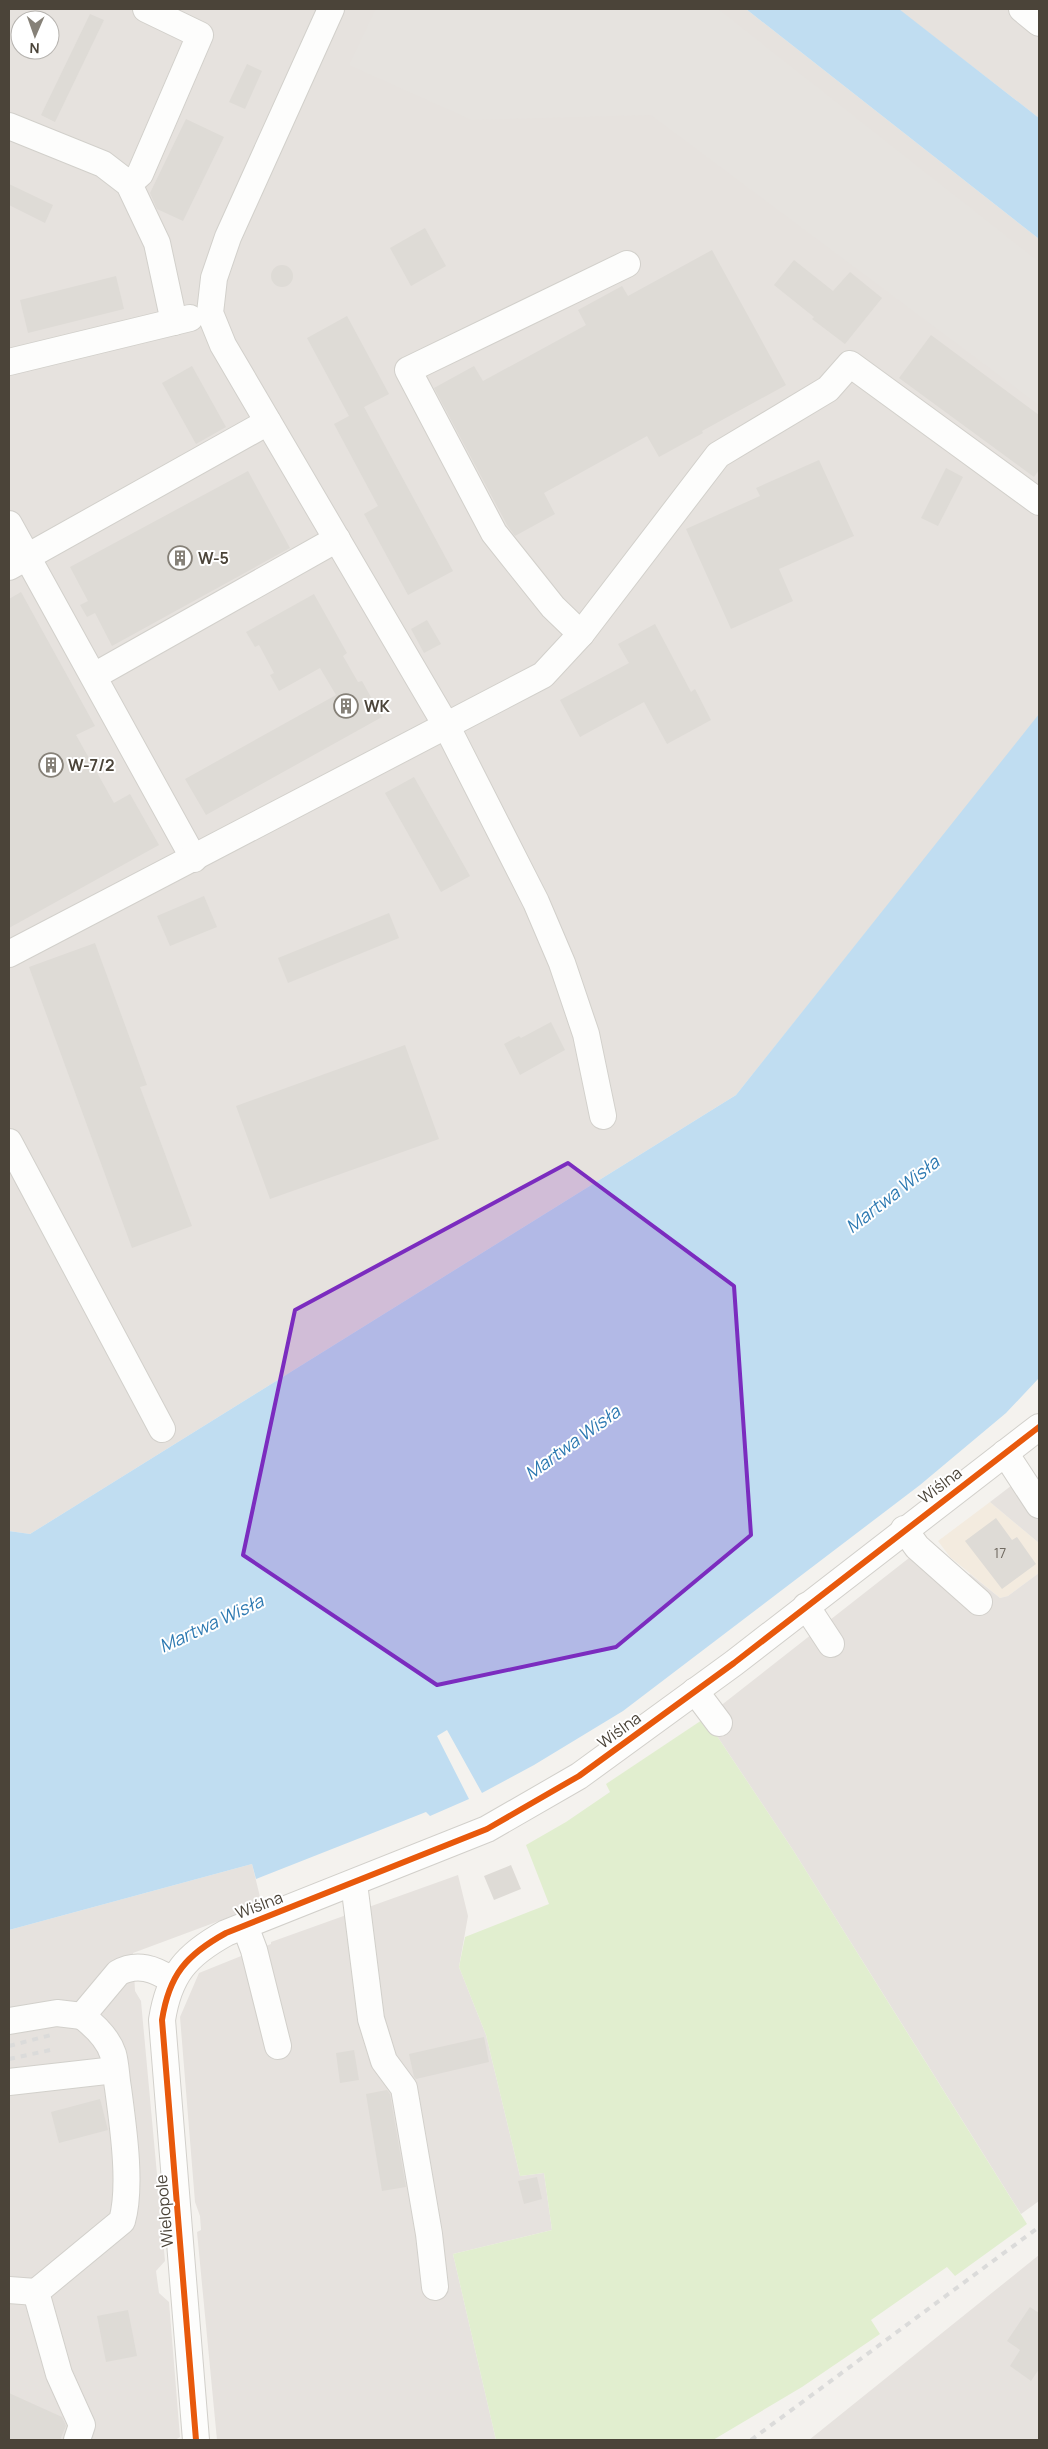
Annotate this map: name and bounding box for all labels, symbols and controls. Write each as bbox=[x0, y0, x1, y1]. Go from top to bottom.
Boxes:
north arrow bbox=[10, 10, 60, 60]
text: N bbox=[29, 39, 40, 58]
building icon: W-5 bbox=[167, 545, 193, 571]
place label: W-5 bbox=[198, 547, 229, 569]
building icon: WK bbox=[333, 693, 359, 719]
place label: WK bbox=[364, 695, 391, 717]
building icon: W-7/2 bbox=[38, 752, 64, 778]
place label: W-7/2 bbox=[68, 754, 115, 776]
water label: Martwa Wisła bbox=[840, 1149, 944, 1238]
water label: Martwa Wisła bbox=[520, 1399, 625, 1485]
street label: Wiślna bbox=[914, 1461, 966, 1509]
house number: 17 bbox=[994, 1543, 1006, 1562]
water label: Martwa Wisła bbox=[155, 1588, 268, 1658]
street label: Wiślna bbox=[593, 1707, 645, 1753]
street label: Wiślna bbox=[232, 1886, 286, 1924]
street label: Wielopole bbox=[150, 2174, 178, 2248]

